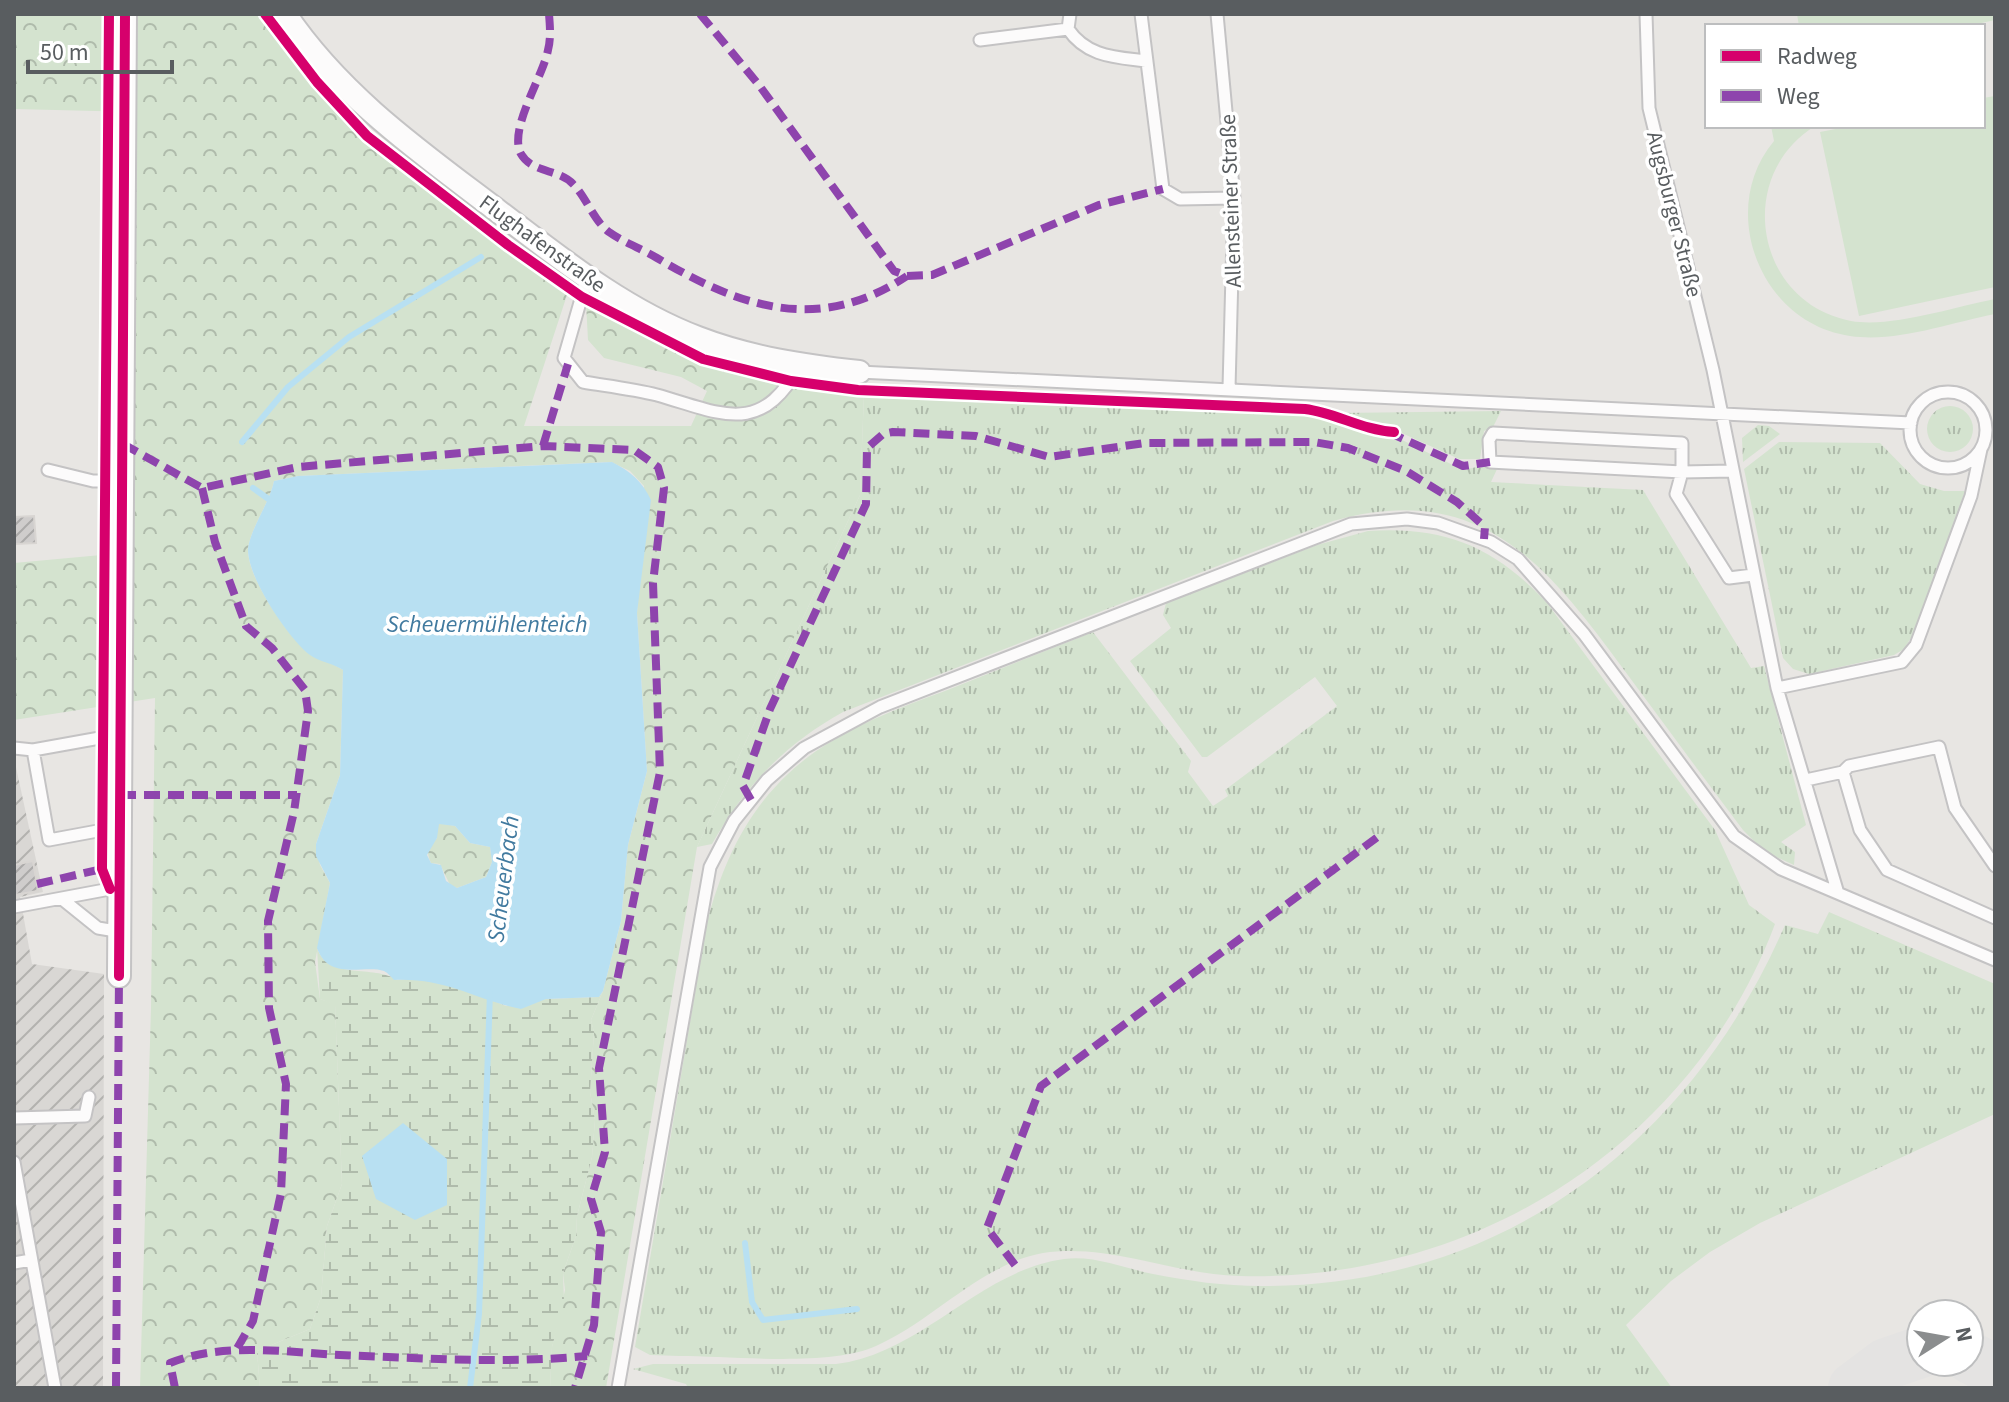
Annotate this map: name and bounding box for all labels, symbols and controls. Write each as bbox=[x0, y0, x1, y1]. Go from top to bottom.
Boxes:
scale bar bbox=[28, 24, 172, 74]
legend bbox=[1705, 24, 1985, 128]
text: 50 m bbox=[40, 35, 89, 70]
text: Radweg bbox=[1777, 39, 1857, 74]
text: Weg bbox=[1777, 79, 1820, 114]
street label: Allensteiner Straße bbox=[1212, 113, 1250, 288]
street label: Augsburger Straße bbox=[1638, 128, 1710, 301]
street label: Flughafenstraße bbox=[472, 187, 612, 301]
water label: Scheuermühlenteich bbox=[387, 607, 587, 642]
water label: Scheuerbach bbox=[478, 814, 529, 945]
north arrow bbox=[1905, 1298, 1985, 1378]
text: N bbox=[1947, 1324, 1981, 1345]

